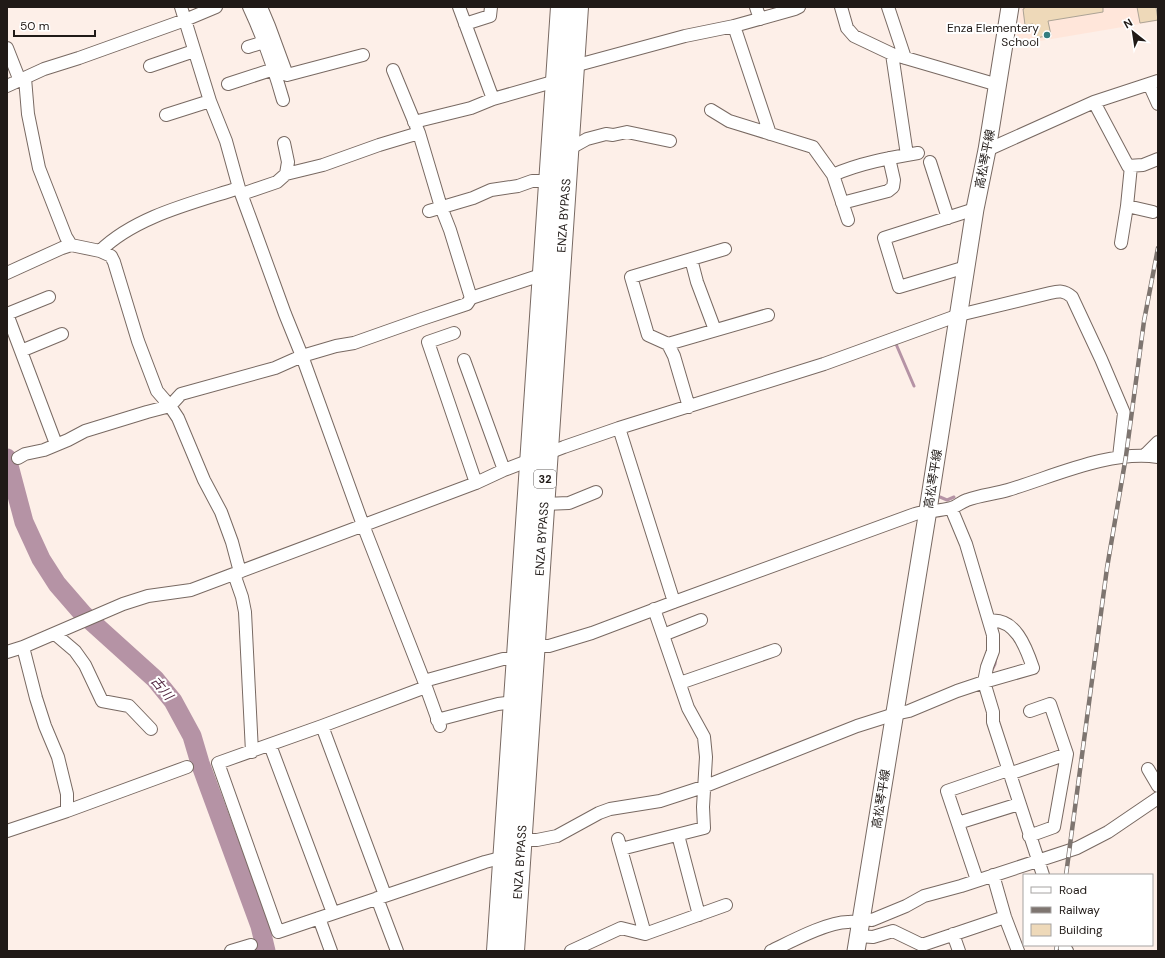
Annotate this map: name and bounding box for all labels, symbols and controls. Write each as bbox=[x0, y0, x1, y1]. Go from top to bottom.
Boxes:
scale bar bbox=[14, 12, 95, 38]
north arrow bbox=[1113, 12, 1153, 52]
text: N bbox=[1121, 15, 1135, 31]
text: 50 m bbox=[20, 18, 49, 34]
place label: Enza Elementery School bbox=[947, 20, 1039, 50]
marker: Enza Elementery School bbox=[1042, 30, 1052, 40]
street label: 高松琴平線 bbox=[971, 128, 999, 190]
street label: ENZA BYPASS bbox=[553, 178, 574, 253]
street label: 高松琴平線 bbox=[920, 448, 946, 510]
road number: 32 bbox=[534, 470, 556, 488]
street label: ENZA BYPASS bbox=[531, 501, 552, 577]
water label: 古川 bbox=[147, 673, 178, 705]
street label: 高松琴平線 bbox=[868, 768, 894, 830]
street label: ENZA BYPASS bbox=[510, 825, 531, 900]
legend bbox=[1023, 874, 1153, 946]
text: Road bbox=[1059, 882, 1087, 898]
text: Railway bbox=[1059, 902, 1100, 918]
text: Building bbox=[1059, 922, 1103, 938]

